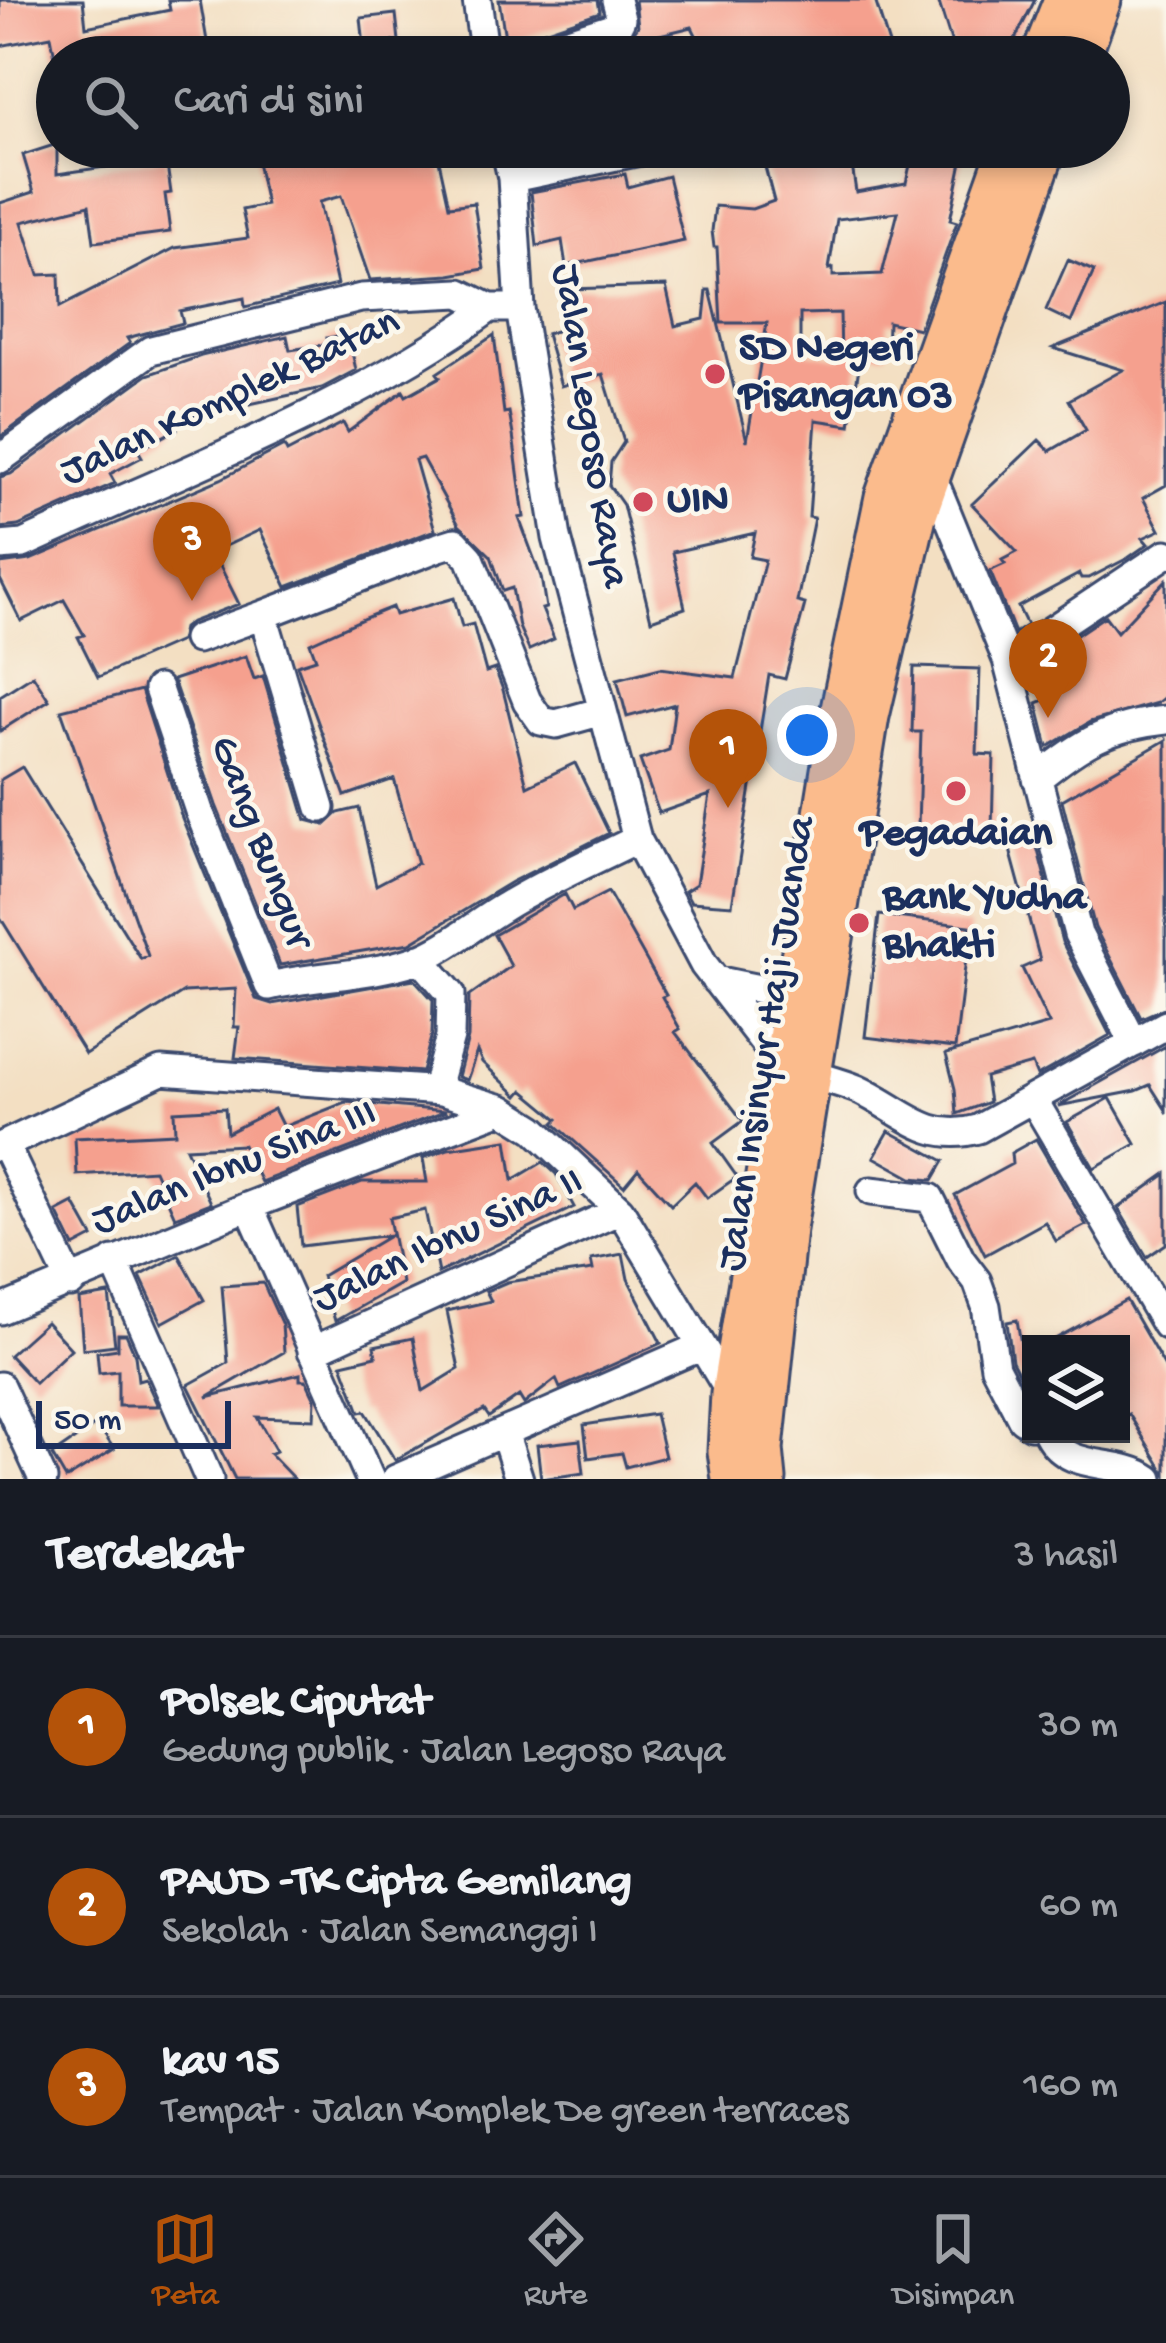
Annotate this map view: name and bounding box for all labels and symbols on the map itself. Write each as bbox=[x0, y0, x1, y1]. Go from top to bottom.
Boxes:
street label: Jalan Legoso Raya bbox=[538, 261, 638, 593]
street label: Jalan Komplek Batan bbox=[54, 299, 408, 499]
place label: SD Negeri Pisangan 03 bbox=[737, 326, 953, 423]
marker: SD Negeri Pisangan 03 bbox=[702, 361, 728, 387]
place label: UIN bbox=[667, 478, 729, 527]
marker: UIN bbox=[630, 489, 656, 515]
pin: 3 bbox=[153, 502, 231, 601]
pin: 2 bbox=[1009, 619, 1087, 718]
your location bbox=[777, 705, 837, 765]
pin: 1 bbox=[689, 709, 767, 808]
street label: Gang Bungur bbox=[196, 730, 323, 959]
marker: Pegadaian bbox=[943, 778, 969, 804]
place label: Pegadaian bbox=[858, 811, 1053, 860]
street label: Jalan Insinyur Haji Juanda bbox=[709, 812, 829, 1275]
place label: Bank Yudha Bhakti bbox=[881, 875, 1089, 972]
marker: Bank Yudha Bhakti bbox=[846, 910, 872, 936]
street label: Jalan Ibnu Sina III bbox=[86, 1090, 384, 1248]
street label: Jalan Ibnu Sina II bbox=[306, 1158, 592, 1326]
scale bar bbox=[36, 1395, 231, 1448]

